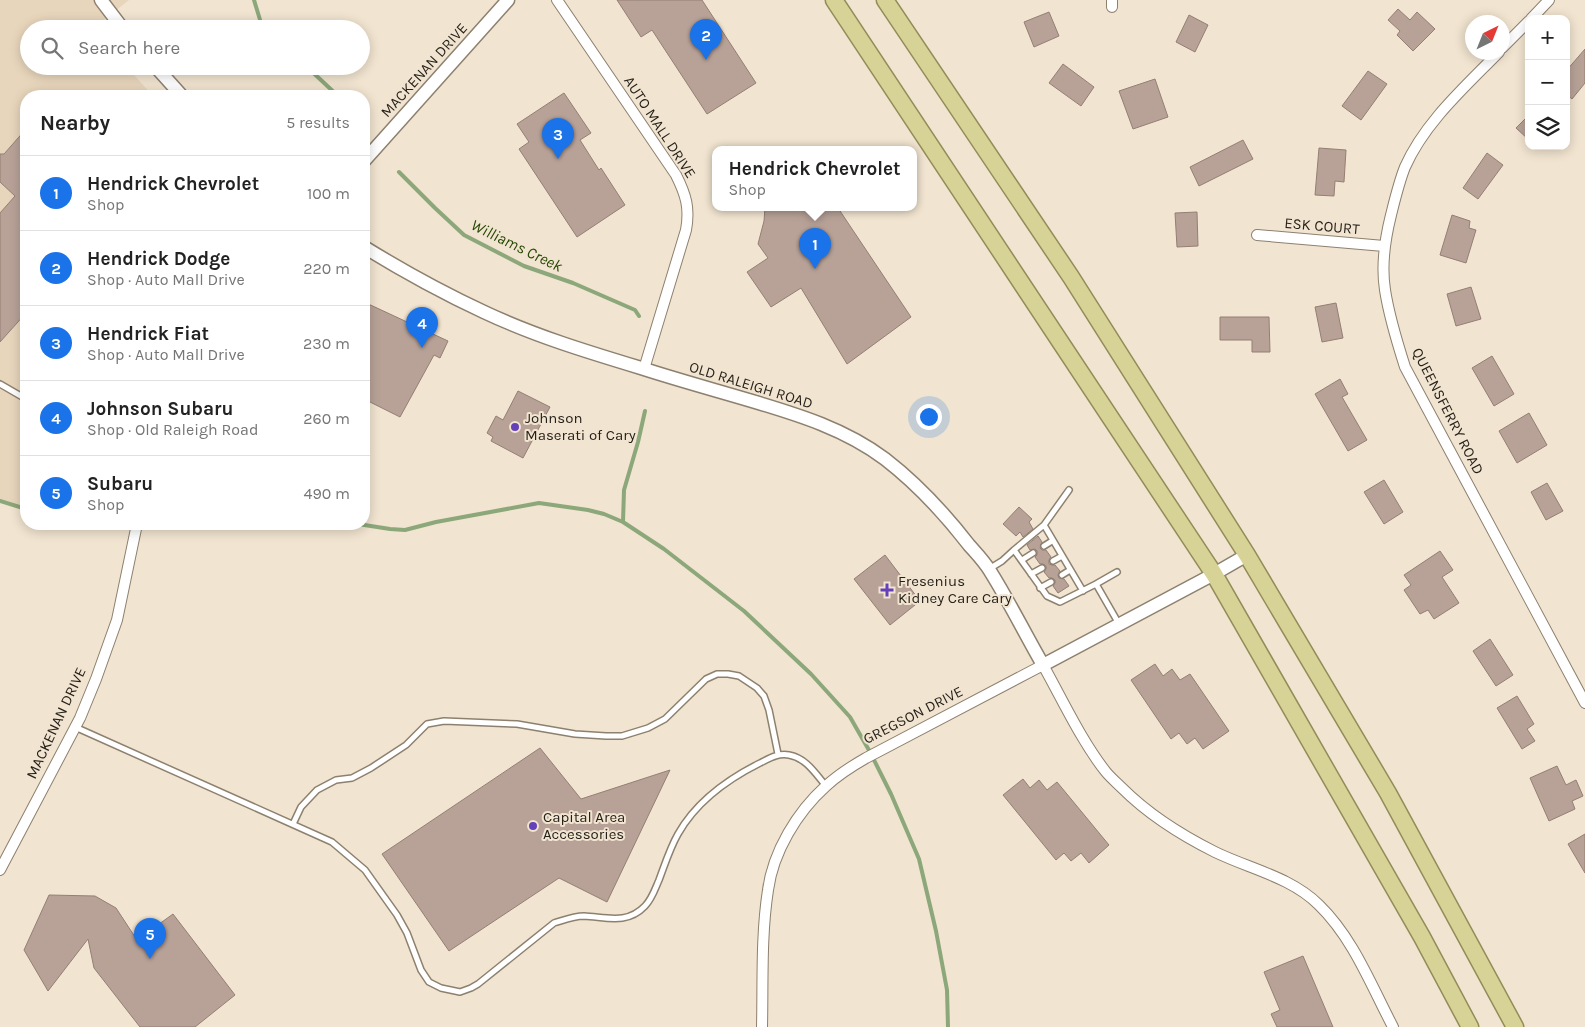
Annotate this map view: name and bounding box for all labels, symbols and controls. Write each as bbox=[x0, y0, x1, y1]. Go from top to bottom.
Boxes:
north arrow bbox=[1465, 15, 1510, 60]
map controls bbox=[1525, 15, 1570, 150]
button: + bbox=[1525, 15, 1570, 60]
street label: MACKENAN DRIVE bbox=[377, 19, 471, 121]
pin: 2 bbox=[690, 19, 722, 60]
search box bbox=[20, 20, 370, 75]
icon: search bbox=[38, 34, 66, 62]
text: Search here bbox=[78, 37, 180, 59]
button: − bbox=[1525, 60, 1570, 105]
street label: AUTO MALL DRIVE bbox=[620, 73, 700, 181]
button: layers bbox=[1525, 105, 1570, 150]
text: Nearby bbox=[40, 111, 110, 135]
text: 5 results bbox=[286, 113, 350, 132]
pin: 3 bbox=[542, 118, 574, 159]
popup bbox=[712, 146, 917, 211]
text: Hendrick Chevrolet bbox=[728, 158, 901, 180]
text: Hendrick Chevrolet bbox=[87, 173, 259, 195]
text: Shop bbox=[728, 180, 766, 199]
text: 1 bbox=[53, 184, 59, 203]
text: 100 m bbox=[307, 184, 350, 203]
text: Shop bbox=[87, 195, 124, 214]
street label: ESK COURT bbox=[1284, 214, 1361, 238]
water label: Williams Creek bbox=[468, 215, 566, 276]
pin: 1 bbox=[799, 228, 831, 269]
text: Hendrick Dodge bbox=[87, 248, 230, 270]
text: 2 bbox=[51, 259, 61, 278]
text: 220 m bbox=[303, 259, 350, 278]
text: Shop · Auto Mall Drive bbox=[87, 270, 245, 289]
pin: 4 bbox=[406, 307, 438, 348]
text: Hendrick Fiat bbox=[87, 323, 209, 345]
text: 3 bbox=[51, 334, 61, 353]
text: 230 m bbox=[303, 334, 350, 353]
text: Shop · Auto Mall Drive bbox=[87, 345, 245, 364]
street label: QUEENSFERRY ROAD bbox=[1408, 345, 1488, 477]
street label: OLD RALEIGH ROAD bbox=[687, 358, 815, 412]
text: Johnson Subaru bbox=[87, 398, 233, 420]
your location bbox=[916, 404, 942, 430]
text: 4 bbox=[51, 409, 61, 428]
text: 260 m bbox=[303, 409, 350, 428]
place label: Johnson Maserati of Cary bbox=[525, 409, 636, 444]
text: Shop · Old Raleigh Road bbox=[87, 420, 258, 439]
marker: Johnson Maserati of Cary bbox=[509, 421, 521, 433]
text: Subaru bbox=[87, 473, 153, 495]
text: 5 bbox=[51, 484, 61, 503]
text: 490 m bbox=[304, 484, 350, 503]
text: Shop bbox=[87, 495, 124, 514]
place label: Fresenius Kidney Care Cary bbox=[898, 572, 1012, 607]
marker: Fresenius Kidney Care Cary bbox=[880, 583, 894, 597]
street label: MACKENAN DRIVE bbox=[22, 664, 90, 782]
street label: GREGSON DRIVE bbox=[860, 682, 966, 748]
place label: Capital Area Accessories bbox=[543, 808, 625, 843]
marker: Capital Area Accessories bbox=[527, 820, 539, 832]
pin: 5 bbox=[134, 918, 166, 959]

